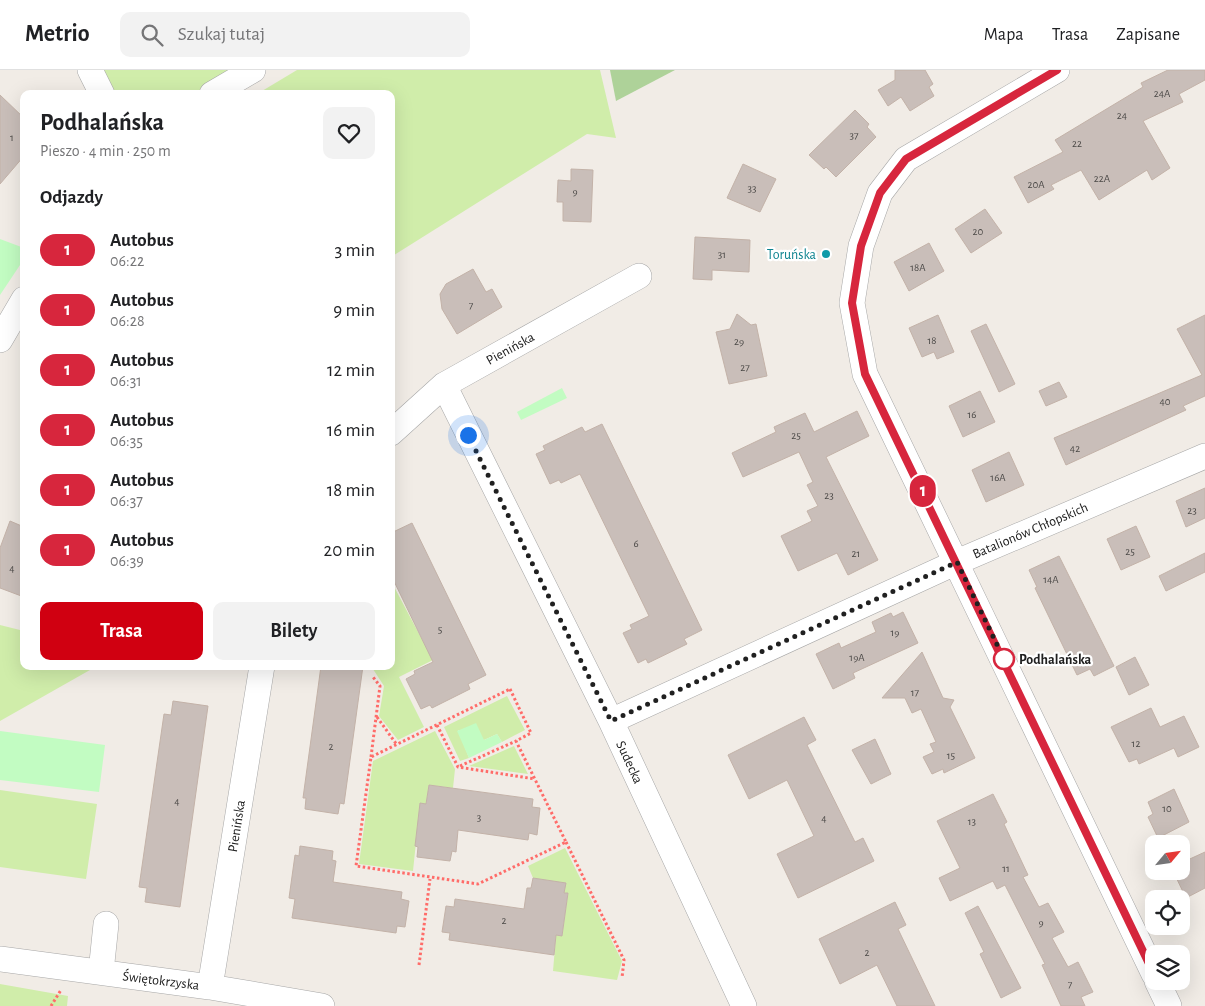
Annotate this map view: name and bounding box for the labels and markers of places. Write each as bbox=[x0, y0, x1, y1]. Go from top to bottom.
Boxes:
place label: Toruńska bbox=[767, 248, 817, 262]
marker: Toruńska bbox=[820, 248, 832, 260]
marker: Podhalańska bbox=[993, 648, 1015, 670]
place label: Podhalańska bbox=[1019, 653, 1092, 667]

